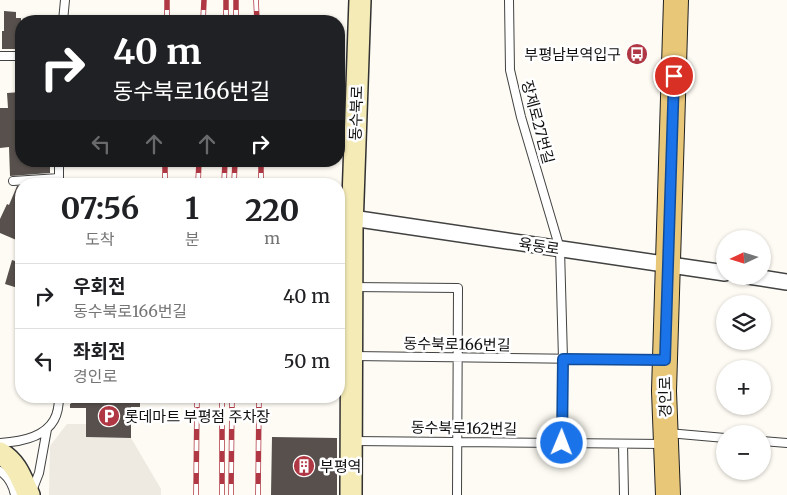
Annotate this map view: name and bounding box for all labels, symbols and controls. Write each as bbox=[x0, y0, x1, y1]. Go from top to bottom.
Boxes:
text: 40 m bbox=[113, 30, 201, 74]
icon: right bbox=[30, 35, 95, 100]
bus stop icon: 부평남부역입구 bbox=[625, 42, 649, 66]
place label: 부평남부역입구 bbox=[524, 45, 621, 64]
pin bbox=[653, 55, 695, 97]
icon: arrive bbox=[660, 62, 688, 90]
text: 동수북로166번길 bbox=[113, 77, 270, 105]
street label: 장제로27번길 bbox=[518, 78, 558, 166]
street label: 동수북로 bbox=[346, 85, 366, 141]
icon: left bbox=[87, 130, 115, 158]
icon: ahead bbox=[140, 130, 168, 158]
icon: ahead bbox=[193, 130, 221, 158]
icon: right bbox=[246, 130, 274, 158]
text: 07:56 bbox=[61, 189, 139, 227]
text: 1 bbox=[185, 189, 199, 227]
text: 220 bbox=[245, 191, 299, 229]
text: m bbox=[264, 228, 280, 248]
text: 도착 bbox=[85, 229, 115, 249]
text: 분 bbox=[185, 229, 199, 249]
north arrow bbox=[716, 230, 771, 285]
map controls bbox=[716, 230, 771, 480]
street label: 육동로 bbox=[517, 234, 561, 258]
text: 우회전 bbox=[73, 274, 125, 298]
icon: right bbox=[30, 282, 58, 310]
text: 40 m bbox=[283, 284, 330, 308]
button: layers bbox=[716, 295, 771, 350]
text: 동수북로166번길 bbox=[73, 301, 187, 321]
street label: 동수북로166번길 bbox=[403, 334, 511, 354]
text: 좌회전 bbox=[73, 339, 125, 363]
icon: left bbox=[30, 347, 58, 375]
text: 50 m bbox=[284, 349, 330, 373]
button: + bbox=[716, 360, 771, 415]
text: 경인로 bbox=[73, 366, 117, 386]
street label: 경인로 bbox=[655, 376, 675, 418]
parking icon: 롯데마트 부평점 주차장 bbox=[97, 404, 121, 428]
place label: 롯데마트 부평점 주차장 bbox=[125, 407, 270, 426]
position arrow bbox=[535, 416, 587, 468]
street label: 동수북로162번길 bbox=[411, 418, 517, 438]
button: − bbox=[716, 425, 771, 480]
building icon: 부평역 bbox=[292, 454, 316, 478]
place label: 부평역 bbox=[320, 457, 361, 476]

